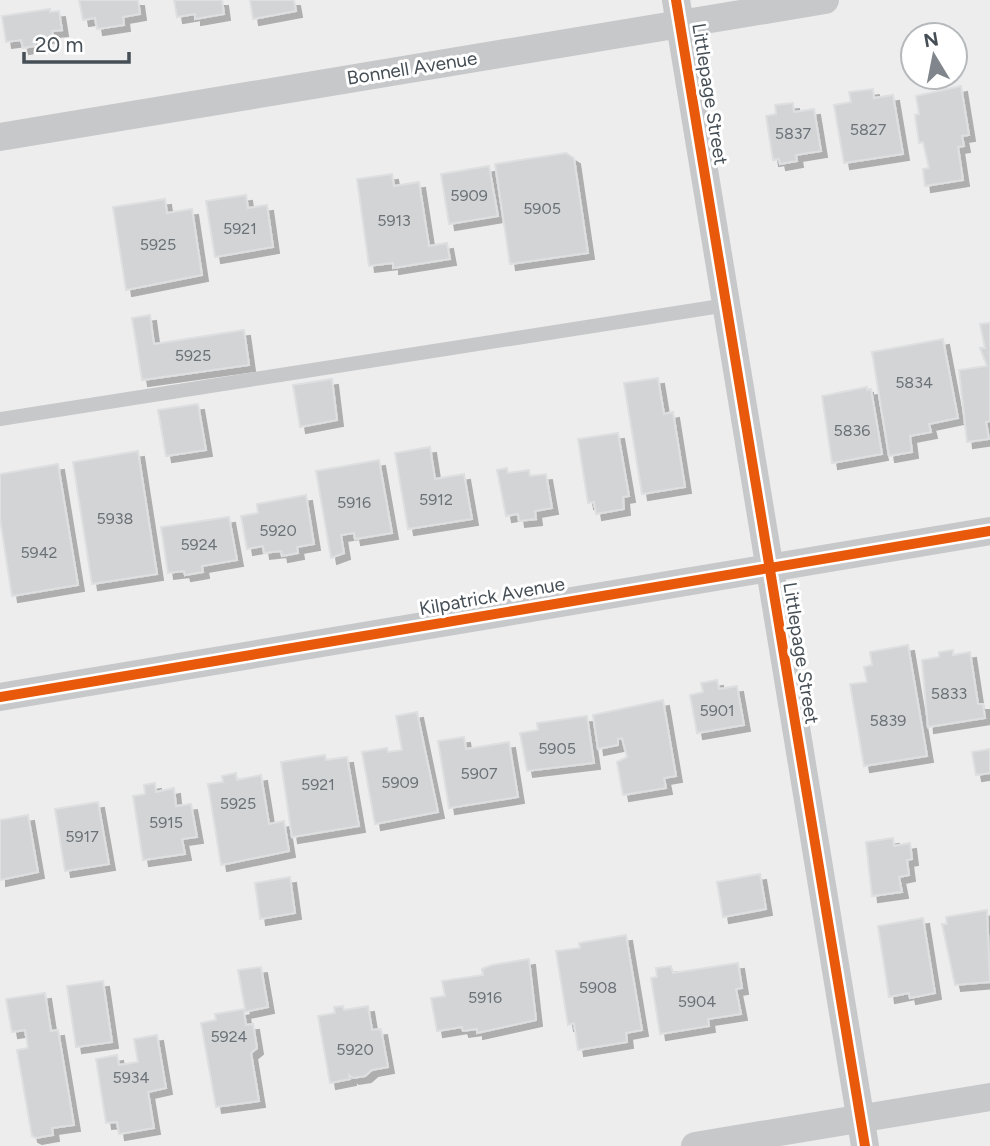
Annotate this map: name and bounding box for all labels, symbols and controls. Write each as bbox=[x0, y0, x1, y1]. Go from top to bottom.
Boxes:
scale bar bbox=[24, 21, 130, 65]
street label: Littlepage Street bbox=[687, 21, 733, 167]
north arrow bbox=[899, 21, 969, 91]
text: N bbox=[922, 27, 940, 52]
text: 20 m bbox=[35, 32, 83, 57]
street label: Bonnell Avenue bbox=[345, 46, 479, 90]
house number: 5827 bbox=[850, 120, 887, 139]
house number: 5837 bbox=[775, 124, 812, 143]
house number: 5909 bbox=[450, 186, 488, 205]
house number: 5905 bbox=[523, 199, 561, 218]
house number: 5913 bbox=[377, 211, 411, 230]
house number: 5921 bbox=[223, 219, 257, 238]
house number: 5925 bbox=[140, 235, 176, 254]
house number: 5925 bbox=[175, 346, 211, 365]
house number: 5834 bbox=[895, 373, 933, 392]
house number: 5836 bbox=[834, 421, 870, 440]
house number: 5912 bbox=[419, 490, 453, 509]
house number: 5916 bbox=[337, 493, 371, 512]
house number: 5938 bbox=[97, 509, 133, 528]
house number: 5920 bbox=[259, 521, 297, 540]
house number: 5924 bbox=[180, 535, 218, 554]
house number: 5942 bbox=[20, 543, 58, 562]
street label: Kilpatrick Avenue bbox=[417, 572, 567, 620]
street label: Littlepage Street bbox=[778, 580, 824, 726]
house number: 5833 bbox=[931, 684, 967, 703]
house number: 5901 bbox=[699, 701, 735, 720]
house number: 5839 bbox=[870, 711, 906, 730]
house number: 5905 bbox=[538, 739, 576, 758]
house number: 5907 bbox=[460, 764, 498, 783]
house number: 5909 bbox=[381, 773, 419, 792]
house number: 5921 bbox=[301, 775, 335, 794]
house number: 5925 bbox=[220, 794, 256, 813]
house number: 5915 bbox=[149, 813, 183, 832]
house number: 5917 bbox=[65, 827, 99, 846]
house number: 5908 bbox=[579, 978, 617, 997]
house number: 5916 bbox=[468, 988, 502, 1007]
house number: 5904 bbox=[678, 992, 716, 1011]
house number: 5924 bbox=[210, 1027, 248, 1046]
house number: 5920 bbox=[336, 1040, 374, 1059]
house number: 5934 bbox=[113, 1068, 150, 1087]

